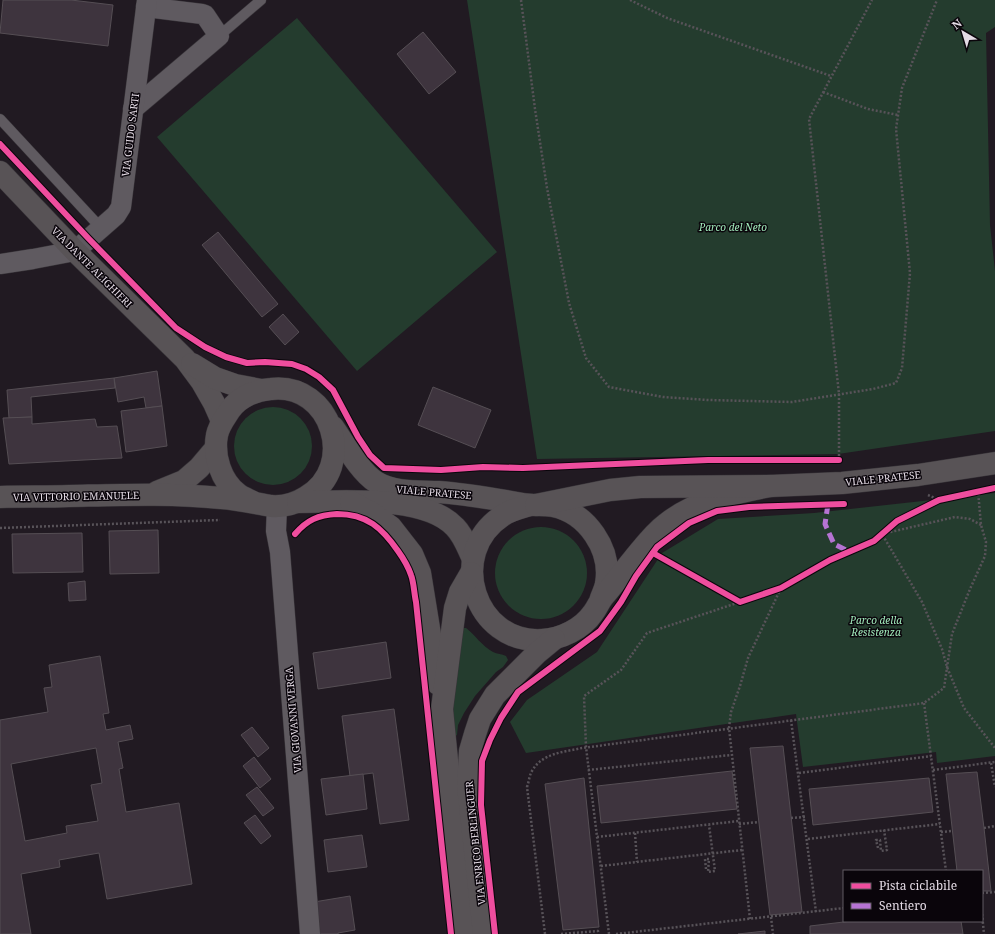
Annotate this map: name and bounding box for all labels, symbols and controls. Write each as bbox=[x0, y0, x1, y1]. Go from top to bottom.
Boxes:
north arrow bbox=[943, 12, 983, 52]
text: N bbox=[949, 15, 965, 32]
street label: VIA GUIDO SARTI bbox=[118, 92, 142, 177]
park label: Parco del Neto bbox=[698, 220, 767, 234]
street label: VIA DANTE ALIGHIERI bbox=[49, 224, 136, 311]
street label: VIALE PRATESE bbox=[845, 467, 921, 489]
street label: VIALE PRATESE bbox=[396, 482, 472, 502]
street label: VIA VITTORIO EMANUELE bbox=[13, 488, 139, 504]
park label: Parco della Resistenza bbox=[849, 613, 902, 639]
street label: VIA GIOVANNI VERGA bbox=[281, 666, 305, 773]
street label: VIA ENRICO BERLINGUER bbox=[461, 780, 488, 906]
legend bbox=[843, 870, 983, 922]
text: Pista ciclabile bbox=[879, 877, 957, 894]
text: Sentiero bbox=[879, 897, 927, 914]

